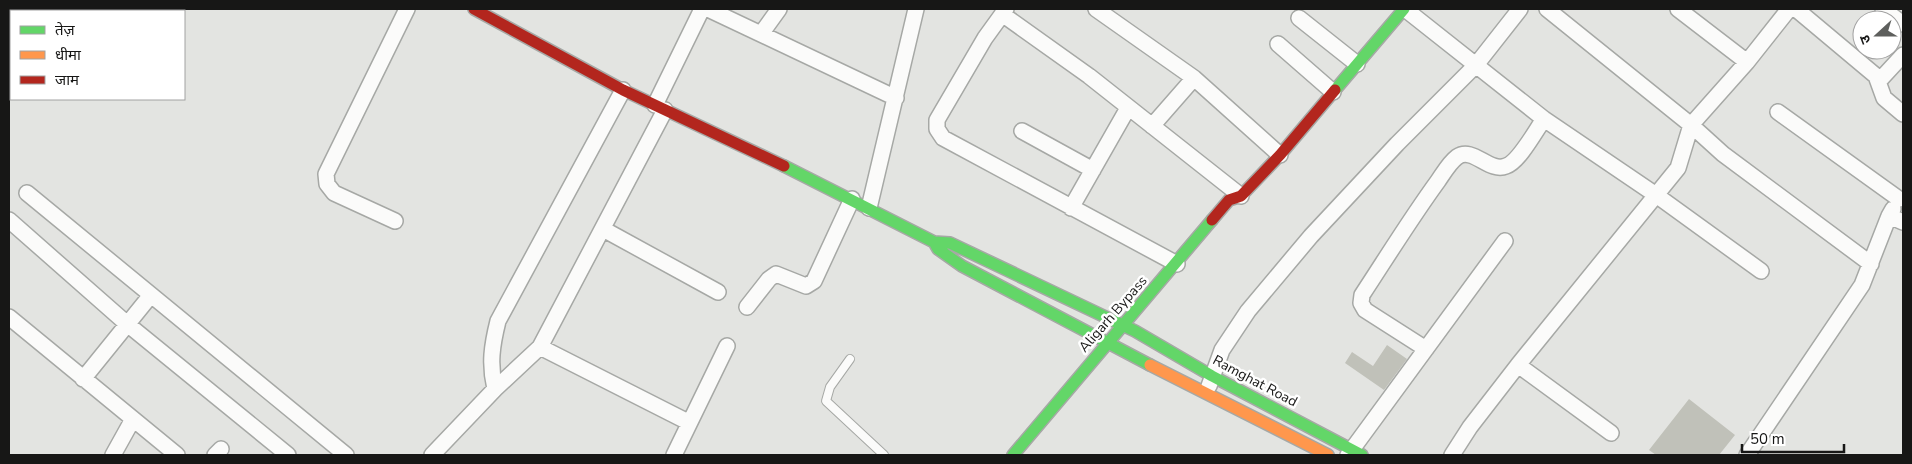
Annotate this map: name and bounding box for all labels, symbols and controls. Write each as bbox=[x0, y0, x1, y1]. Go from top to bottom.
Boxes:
legend bbox=[10, 10, 185, 100]
north arrow bbox=[1852, 10, 1902, 60]
text: तेज़ bbox=[55, 20, 76, 40]
text: उ bbox=[1855, 32, 1876, 47]
text: धीमा bbox=[55, 45, 82, 65]
text: जाम bbox=[55, 70, 80, 90]
street label: Aligarh Bypass bbox=[1075, 272, 1152, 356]
street label: Ramghat Road bbox=[1209, 351, 1301, 411]
scale bar bbox=[1742, 422, 1844, 454]
text: 50 m bbox=[1750, 429, 1785, 449]

